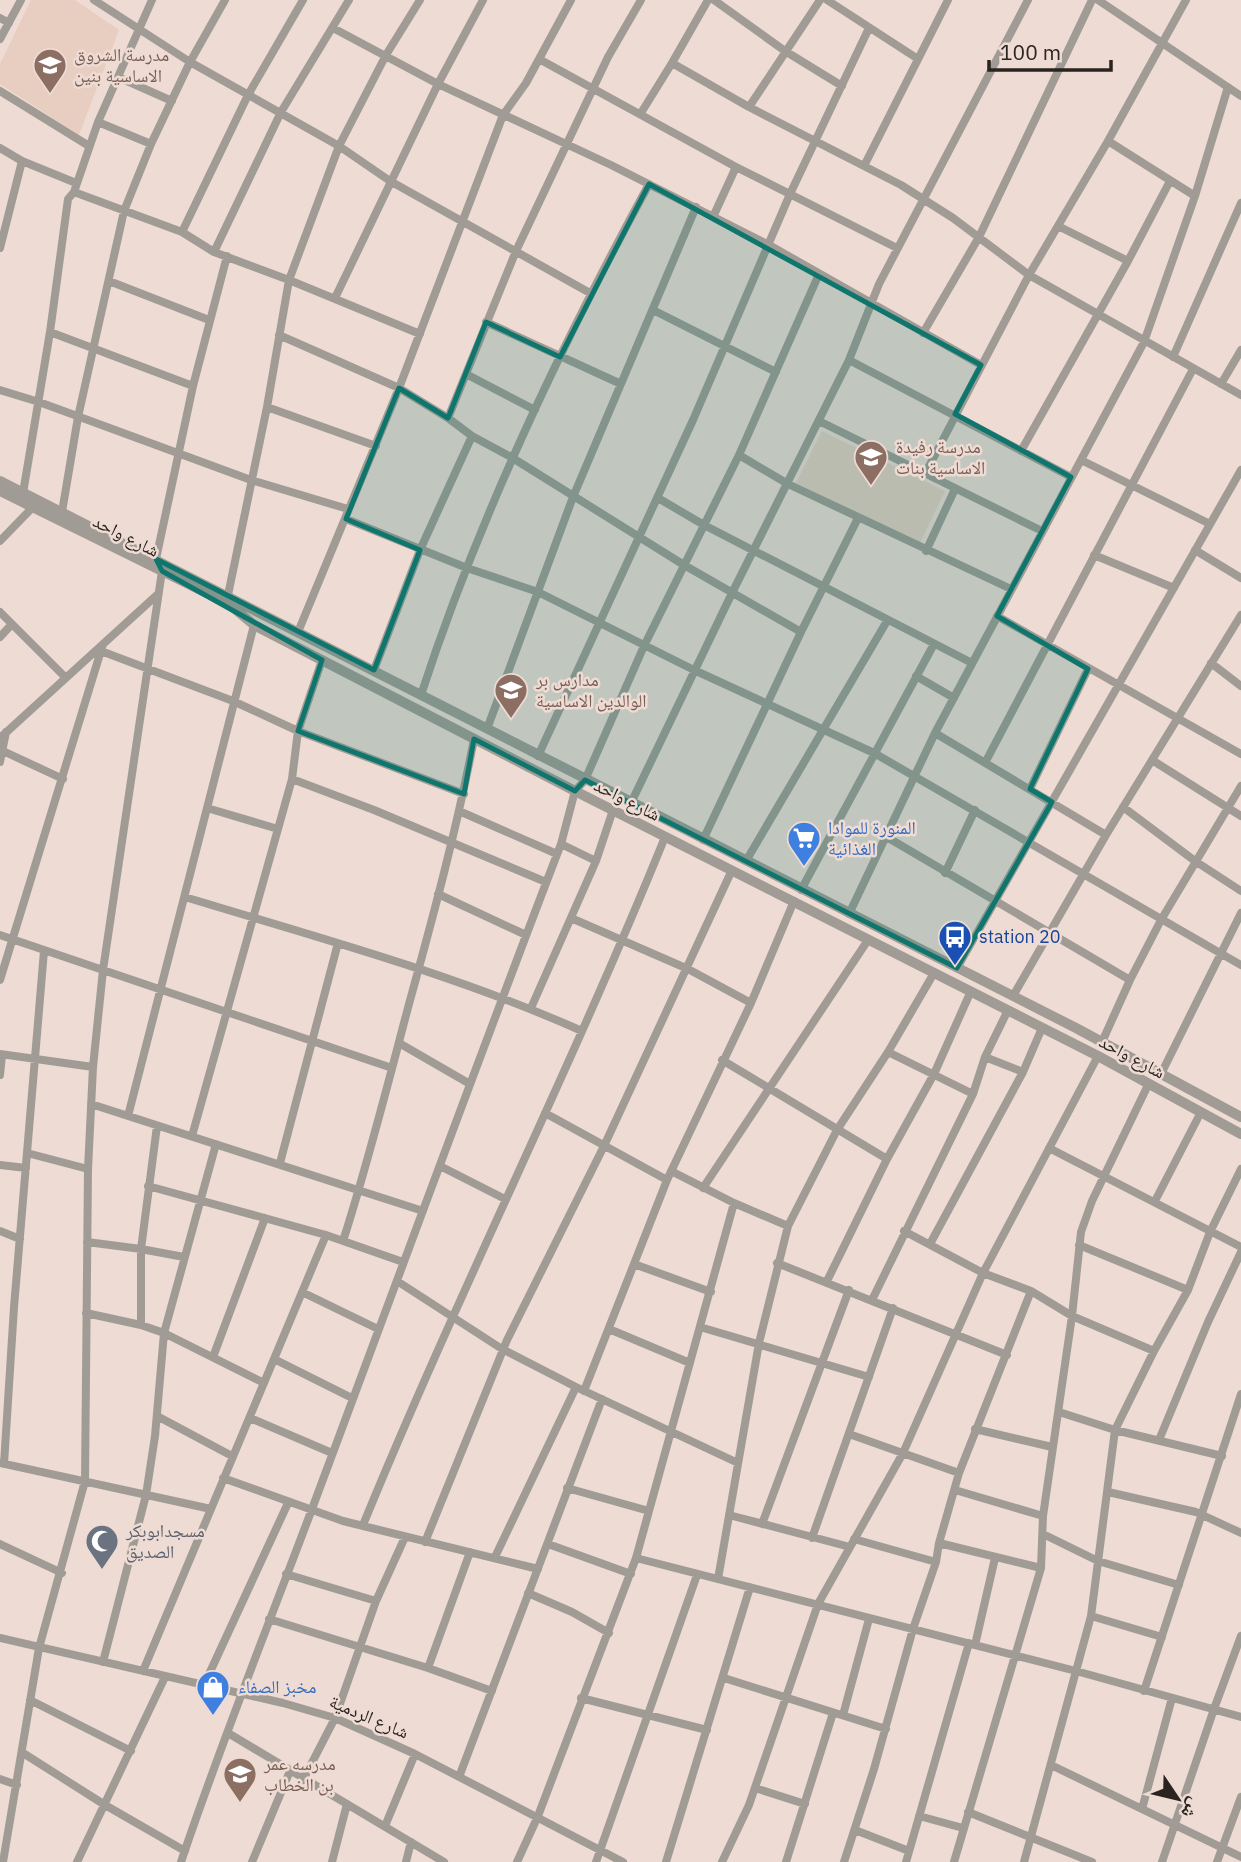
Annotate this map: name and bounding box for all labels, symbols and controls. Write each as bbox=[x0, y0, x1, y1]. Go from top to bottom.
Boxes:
scale bar bbox=[989, 28, 1112, 72]
text: 100 m bbox=[1000, 38, 1061, 66]
place label: مدرسة الشروق الاساسية بنين bbox=[74, 43, 169, 87]
school or university icon: مدرسة الشروق الاساسية بنين bbox=[31, 46, 69, 95]
place label: مدرسة رفيدة الاساسية بنات bbox=[896, 435, 985, 479]
school or university icon: مدرسة رفيدة الاساسية بنات bbox=[852, 438, 890, 487]
street label: شارع واحد bbox=[89, 509, 163, 562]
place label: مدارس بر الوالدين الاساسية bbox=[535, 668, 647, 712]
school or university icon: مدارس بر الوالدين الاساسية bbox=[492, 671, 530, 720]
street label: شارع واحد bbox=[590, 773, 664, 826]
place label: المنورة للموادا الغذائية bbox=[828, 816, 916, 860]
supermarket icon: المنورة للموادا الغذائية bbox=[785, 819, 823, 868]
bus stop icon: station 20 bbox=[936, 918, 974, 967]
place label: station 20 bbox=[979, 925, 1061, 948]
street label: شارع واحد bbox=[1095, 1030, 1169, 1083]
place label: مسجدابوبكر الصديق bbox=[125, 1519, 205, 1563]
mosque icon: مسجدابوبكر الصديق bbox=[83, 1522, 121, 1571]
shop icon: مخبز الصفاء bbox=[194, 1668, 232, 1717]
place label: مخبز الصفاء bbox=[238, 1675, 316, 1698]
street label: شارع الردمية bbox=[326, 1690, 412, 1744]
place label: مدرسه عمر بن الخطاب bbox=[263, 1752, 336, 1796]
school or university icon: مدرسه عمر بن الخطاب bbox=[221, 1755, 259, 1804]
north arrow bbox=[1143, 1764, 1213, 1834]
text: ش bbox=[1176, 1794, 1208, 1824]

